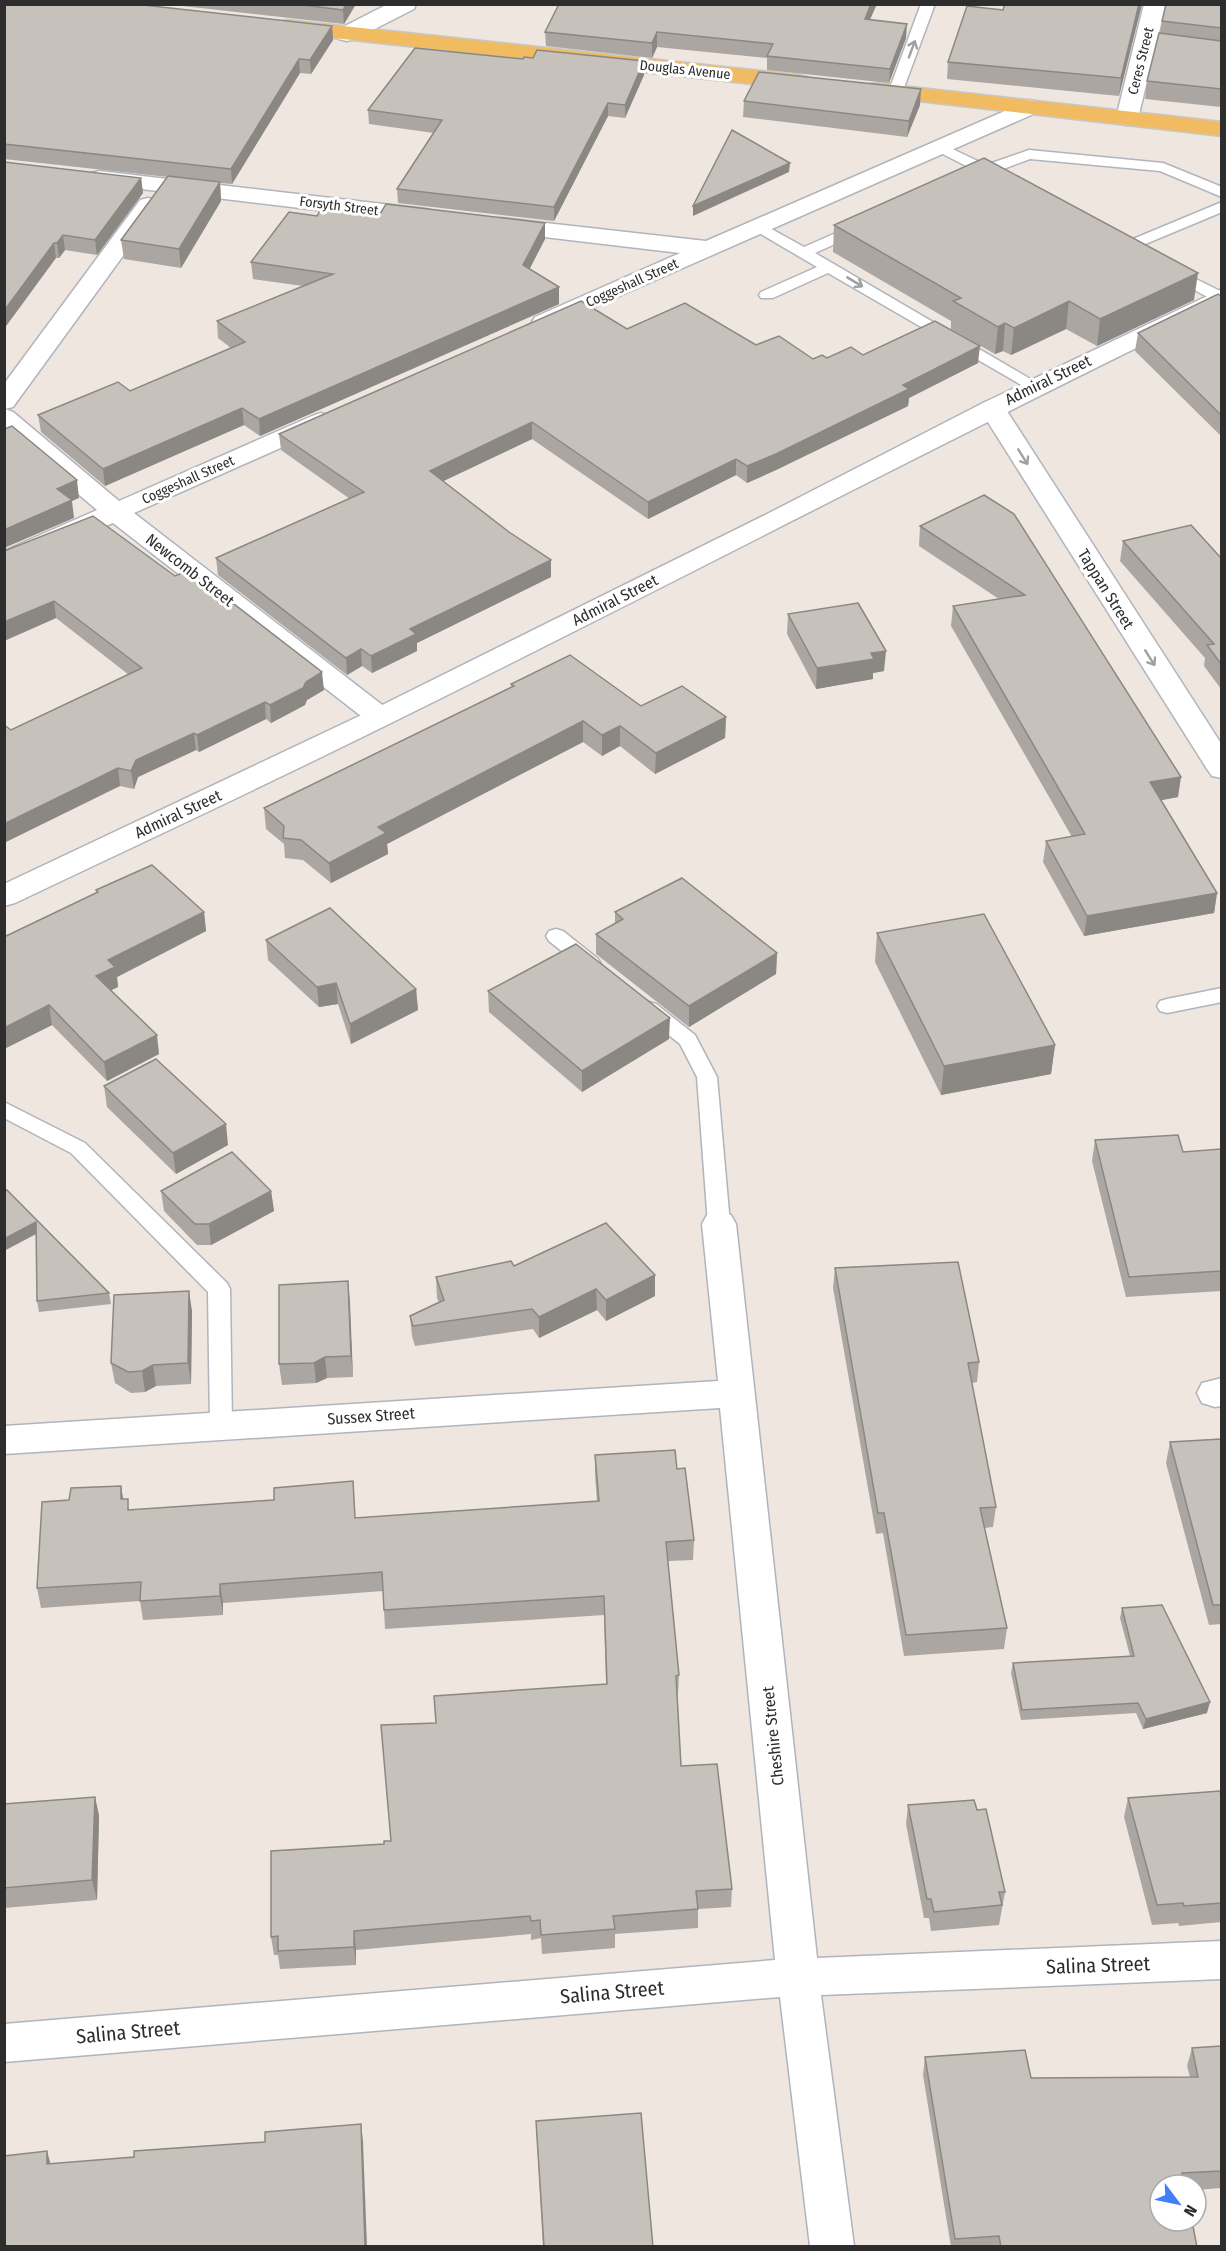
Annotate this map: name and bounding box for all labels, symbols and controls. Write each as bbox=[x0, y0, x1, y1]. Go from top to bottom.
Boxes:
street label: Ceres Street bbox=[1124, 25, 1158, 96]
one-way arrow bbox=[907, 40, 918, 58]
street label: Douglas Avenue bbox=[639, 57, 731, 83]
street label: Forsyth Street bbox=[299, 193, 380, 219]
street label: Coggeshall Street bbox=[583, 255, 681, 311]
one-way arrow bbox=[846, 276, 863, 288]
street label: Admiral Street bbox=[1002, 351, 1095, 409]
one-way arrow bbox=[1018, 448, 1030, 465]
street label: Coggeshall Street bbox=[139, 452, 237, 508]
street label: Newcomb Street bbox=[142, 530, 239, 611]
street label: Tappan Street bbox=[1074, 545, 1138, 633]
street label: Admiral Street bbox=[569, 570, 662, 630]
one-way arrow bbox=[1143, 649, 1156, 666]
street label: Admiral Street bbox=[132, 785, 225, 842]
street label: Sussex Street bbox=[327, 1403, 416, 1429]
street label: Cheshire Street bbox=[758, 1685, 788, 1787]
street label: Salina Street bbox=[1046, 1951, 1151, 1979]
street label: Salina Street bbox=[559, 1975, 665, 2008]
street label: Salina Street bbox=[75, 2015, 181, 2048]
north arrow bbox=[1148, 2173, 1208, 2233]
text: N bbox=[1180, 2202, 1201, 2220]

